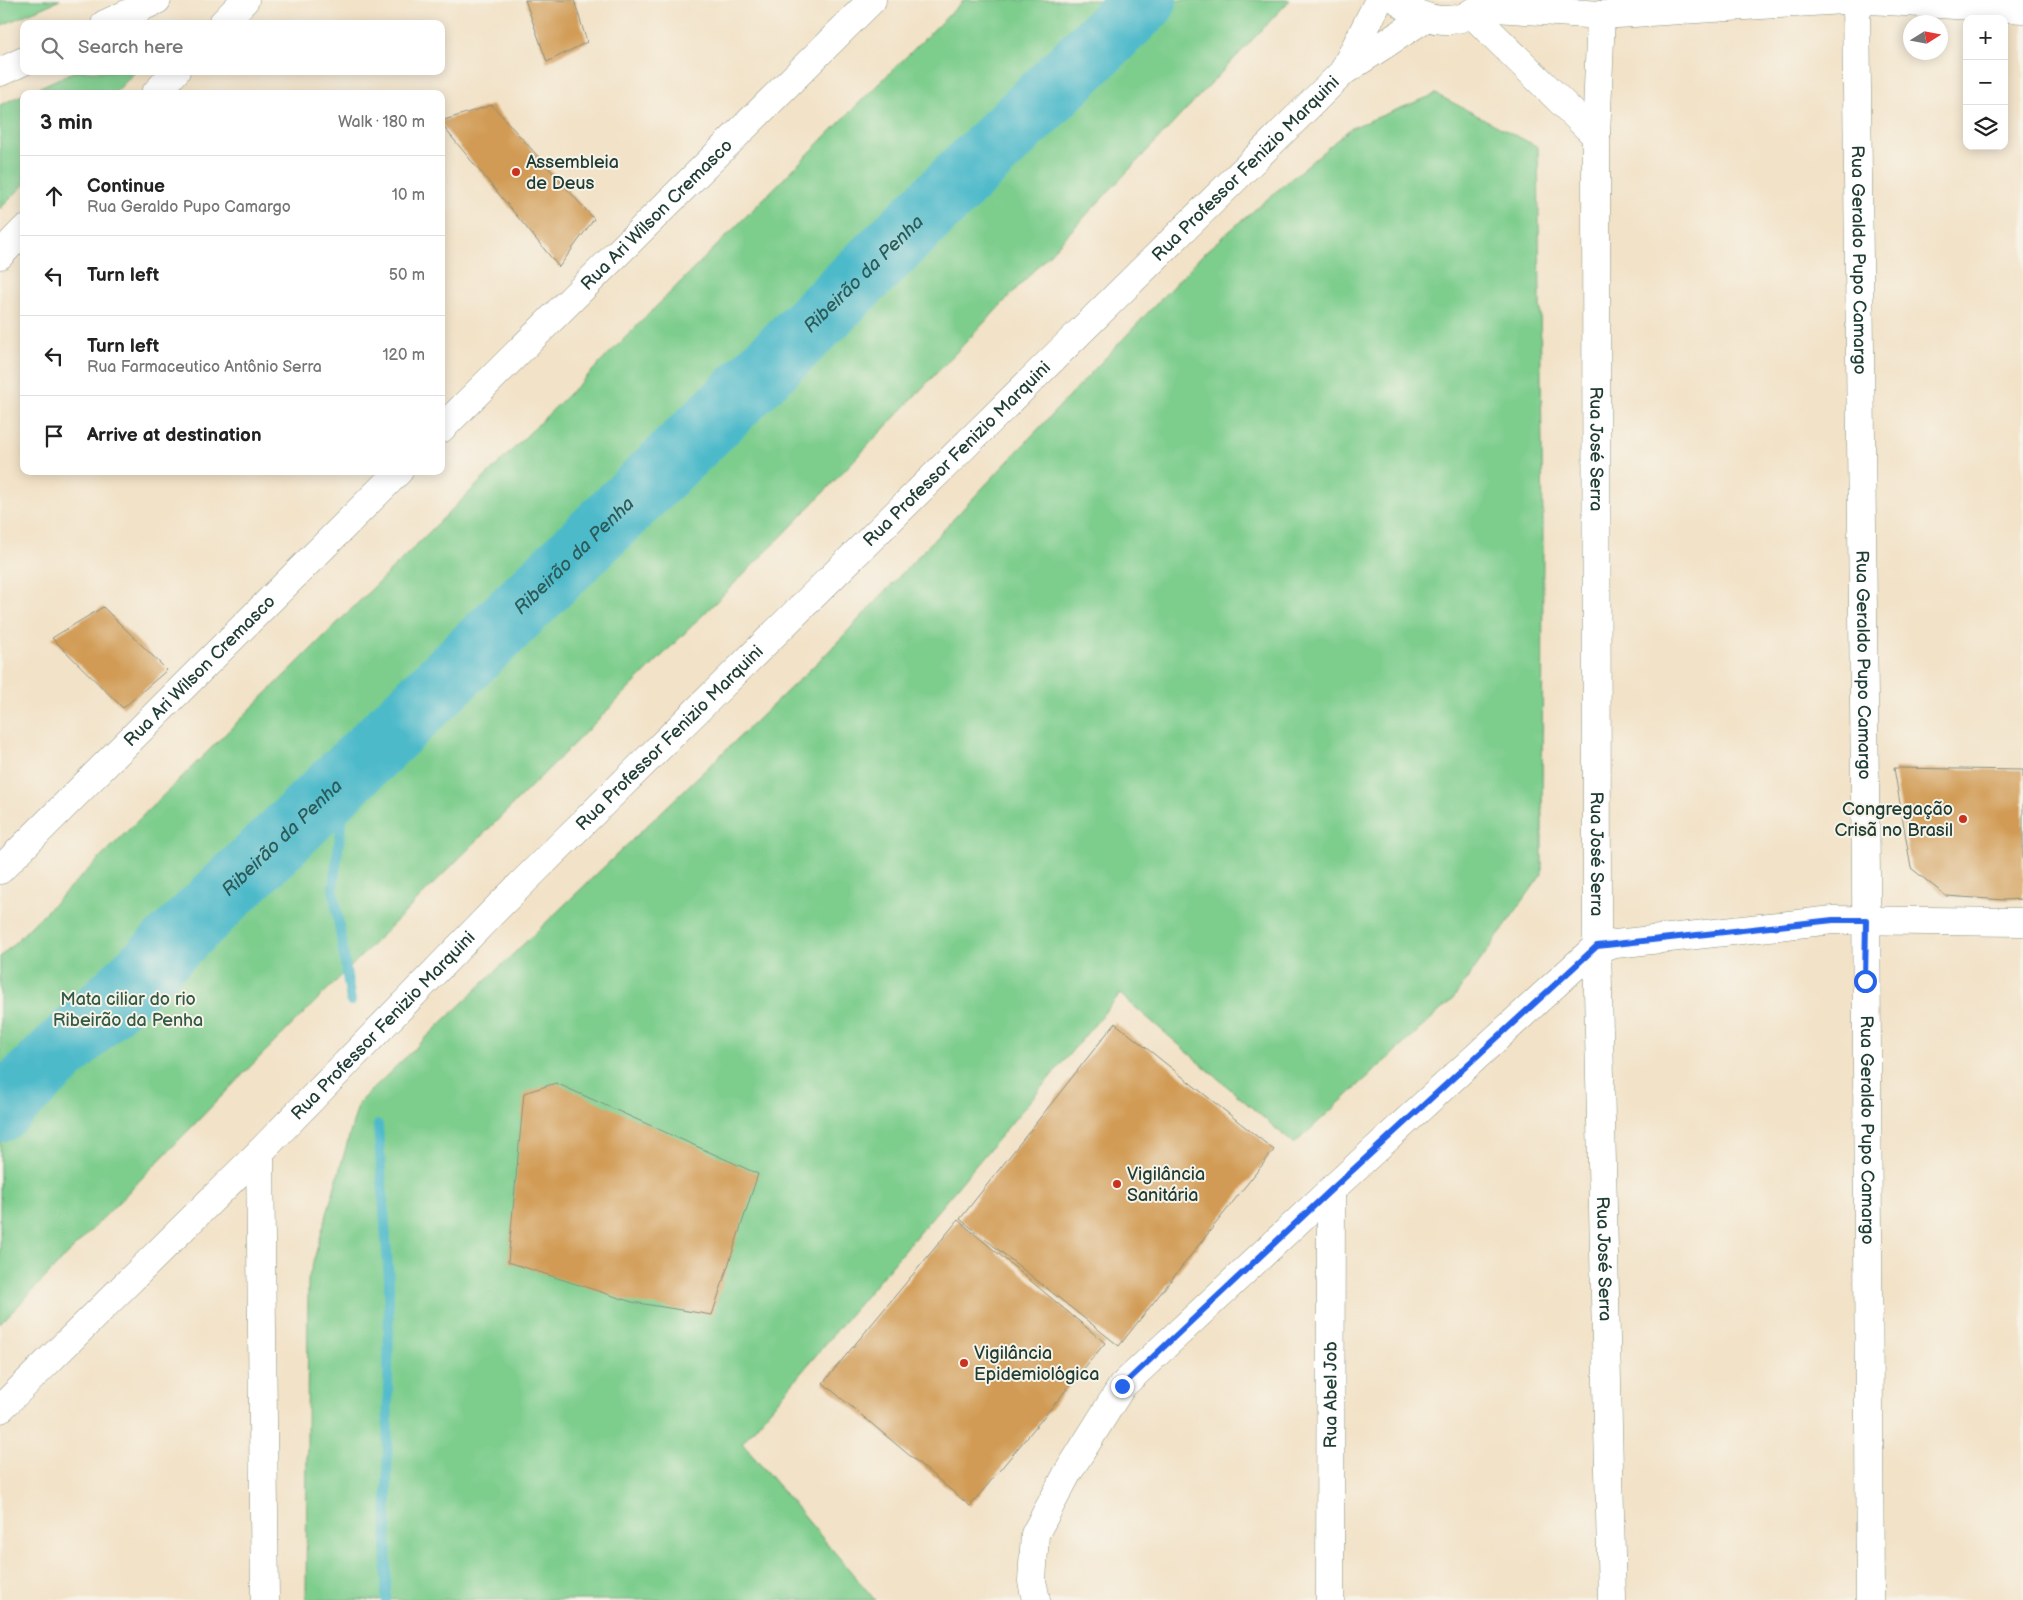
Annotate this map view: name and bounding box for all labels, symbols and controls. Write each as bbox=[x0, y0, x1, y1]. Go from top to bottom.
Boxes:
north arrow bbox=[1903, 15, 1948, 60]
map controls bbox=[1963, 15, 2008, 150]
button: + bbox=[1963, 15, 2008, 60]
search box bbox=[20, 20, 445, 75]
icon: search bbox=[38, 34, 66, 62]
text: Search here bbox=[78, 36, 183, 59]
button: − bbox=[1963, 60, 2008, 105]
street label: Rua Professor Fenizio Marquini bbox=[1147, 71, 1343, 265]
button: layers bbox=[1963, 105, 2008, 150]
text: 3 min bbox=[40, 110, 93, 135]
text: Walk · 180 m bbox=[338, 113, 425, 132]
street label: Rua Ari Wilson Cremasco bbox=[576, 135, 737, 294]
street label: Rua Geraldo Pupo Camargo bbox=[1847, 145, 1871, 375]
place label: Assembleia de Deus bbox=[526, 152, 619, 194]
marker: Assembleia de Deus bbox=[510, 166, 522, 178]
text: Continue bbox=[87, 175, 165, 198]
icon: ahead bbox=[40, 182, 68, 210]
text: 10 m bbox=[392, 186, 425, 205]
text: Rua Geraldo Pupo Camargo bbox=[87, 198, 291, 217]
water label: Ribeirão da Penha bbox=[799, 210, 929, 338]
icon: left bbox=[40, 262, 68, 290]
text: Turn left bbox=[87, 264, 159, 287]
text: 50 m bbox=[389, 266, 425, 285]
text: Turn left bbox=[87, 335, 159, 358]
icon: left bbox=[40, 342, 68, 370]
text: 120 m bbox=[382, 346, 425, 365]
street label: Rua Professor Fenizio Marquini bbox=[859, 357, 1055, 551]
text: Rua Farmaceutico Antônio Serra bbox=[87, 358, 322, 377]
street label: Rua José Serra bbox=[1586, 386, 1607, 511]
icon: arrive bbox=[40, 422, 68, 450]
text: Arrive at destination bbox=[87, 424, 262, 447]
water label: Ribeirão da Penha bbox=[509, 492, 639, 619]
street label: Rua Geraldo Pupo Camargo bbox=[1852, 550, 1875, 780]
street label: Rua Ari Wilson Cremasco bbox=[119, 591, 279, 751]
street label: Rua Professor Fenizio Marquini bbox=[571, 641, 767, 835]
water label: Ribeirão da Penha bbox=[217, 774, 347, 901]
street label: Rua José Serra bbox=[1586, 791, 1607, 916]
place label: Congregação Crisã no Brasil bbox=[1834, 799, 1953, 841]
marker: Congregação Crisã no Brasil bbox=[1957, 813, 1969, 825]
street label: Rua Professor Fenizio Marquini bbox=[287, 927, 479, 1124]
route start bbox=[1854, 970, 1877, 993]
park label: Mata ciliar do rio Ribeirão da Penha bbox=[53, 989, 203, 1031]
street label: Rua Geraldo Pupo Camargo bbox=[1856, 1015, 1879, 1245]
place label: Vigilância Sanitária bbox=[1127, 1164, 1205, 1206]
marker: Vigilância Sanitária bbox=[1111, 1178, 1123, 1190]
street label: Rua José Serra bbox=[1592, 1196, 1616, 1321]
street label: Rua Abel Job bbox=[1320, 1341, 1341, 1449]
place label: Vigilância Epidemiológica bbox=[974, 1343, 1099, 1385]
marker: Vigilância Epidemiológica bbox=[958, 1357, 970, 1369]
route end bbox=[1111, 1375, 1134, 1398]

